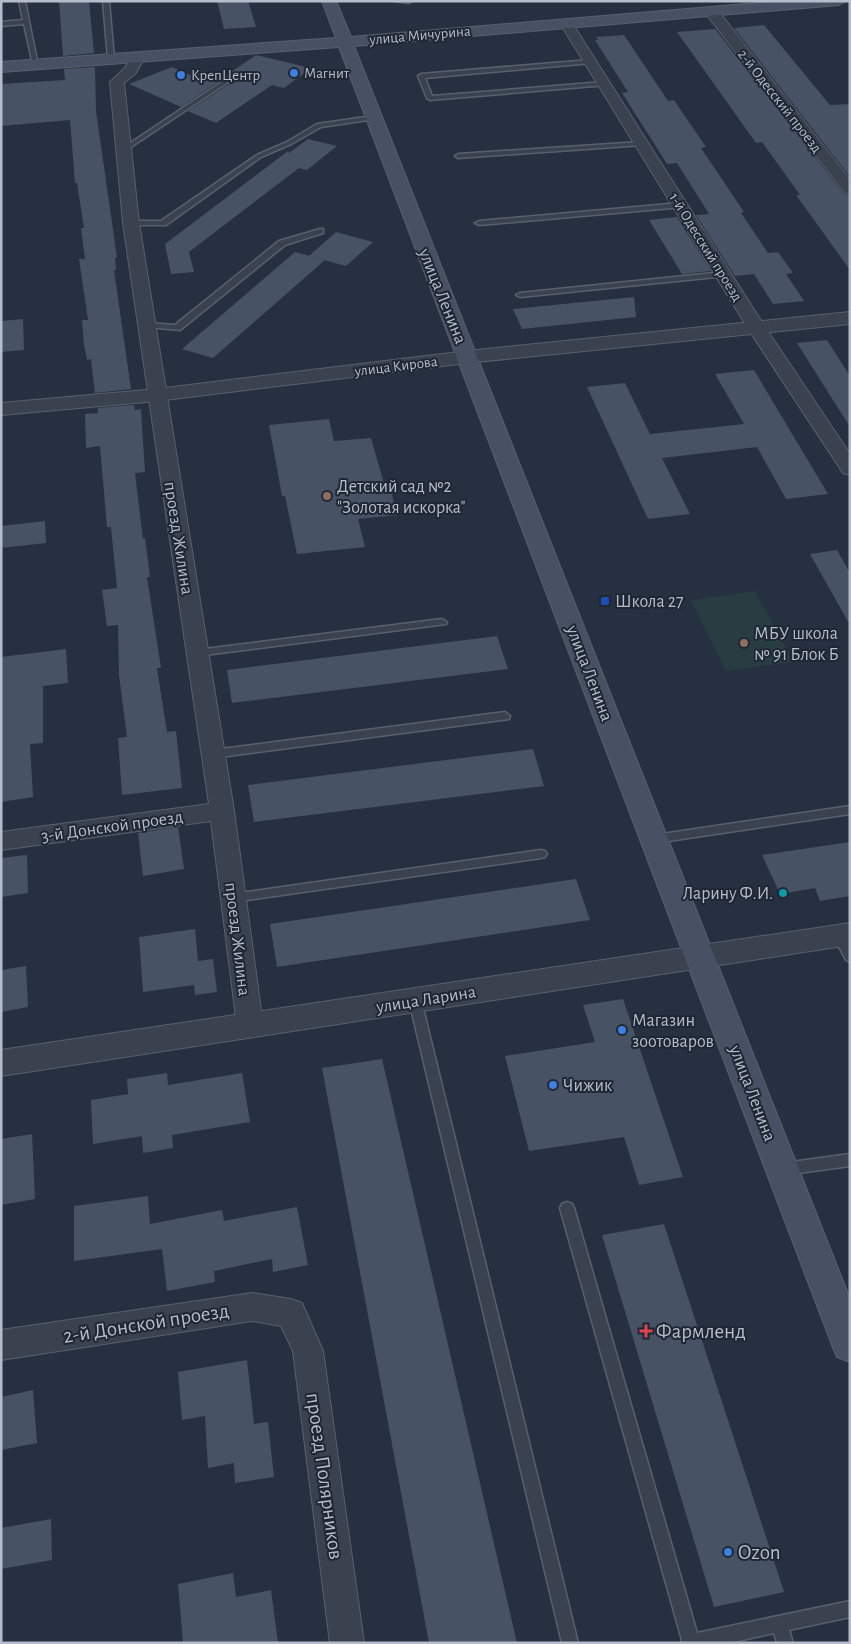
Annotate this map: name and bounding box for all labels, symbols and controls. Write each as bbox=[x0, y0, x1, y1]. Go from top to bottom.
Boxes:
street label: улица Мичурина bbox=[368, 24, 471, 47]
street label: 2-й Одесский проезд bbox=[735, 47, 824, 156]
place label: Магнит bbox=[304, 66, 350, 81]
marker: Магнит bbox=[288, 67, 300, 79]
place label: КрепЦентр bbox=[191, 68, 260, 83]
marker: КрепЦентр bbox=[175, 69, 187, 81]
street label: 1-й Одесский проезд bbox=[666, 190, 745, 304]
street label: улица Ленина bbox=[414, 245, 469, 347]
street label: улица Кирова bbox=[353, 354, 438, 379]
place label: Детский сад №2 "Золотая искорка" bbox=[337, 478, 466, 517]
street label: проезд Жилина bbox=[160, 480, 196, 596]
marker: Детский сад №2 "Золотая искорка" bbox=[321, 490, 333, 502]
place label: Школа 27 bbox=[615, 593, 683, 611]
marker: Школа 27 bbox=[599, 595, 611, 607]
street label: улица Ленина bbox=[562, 622, 616, 724]
place label: МБУ школа № 91 Блок Б bbox=[754, 625, 839, 664]
marker: МБУ школа № 91 Блок Б bbox=[738, 637, 750, 649]
street label: 3-й Донской проезд bbox=[40, 808, 184, 846]
street label: проезд Жилина bbox=[221, 881, 253, 997]
place label: Ларину Ф.И. bbox=[683, 885, 773, 903]
marker: Ларину Ф.И. bbox=[777, 887, 789, 899]
street label: улица Ларина bbox=[374, 983, 477, 1017]
place label: Магазин зоотоваров bbox=[632, 1012, 714, 1051]
marker: Магазин зоотоваров bbox=[616, 1024, 628, 1036]
street label: улица Ленина bbox=[725, 1042, 779, 1144]
place label: Чижик bbox=[563, 1077, 613, 1095]
marker: Чижик bbox=[547, 1079, 559, 1091]
street label: 2-й Донской проезд bbox=[62, 1300, 231, 1347]
place label: Фармленд bbox=[656, 1321, 746, 1342]
marker: Фармленд bbox=[640, 1325, 652, 1337]
street label: проезд Полярников bbox=[302, 1391, 347, 1561]
place label: Ozon bbox=[738, 1542, 781, 1563]
marker: Ozon bbox=[722, 1546, 734, 1558]

